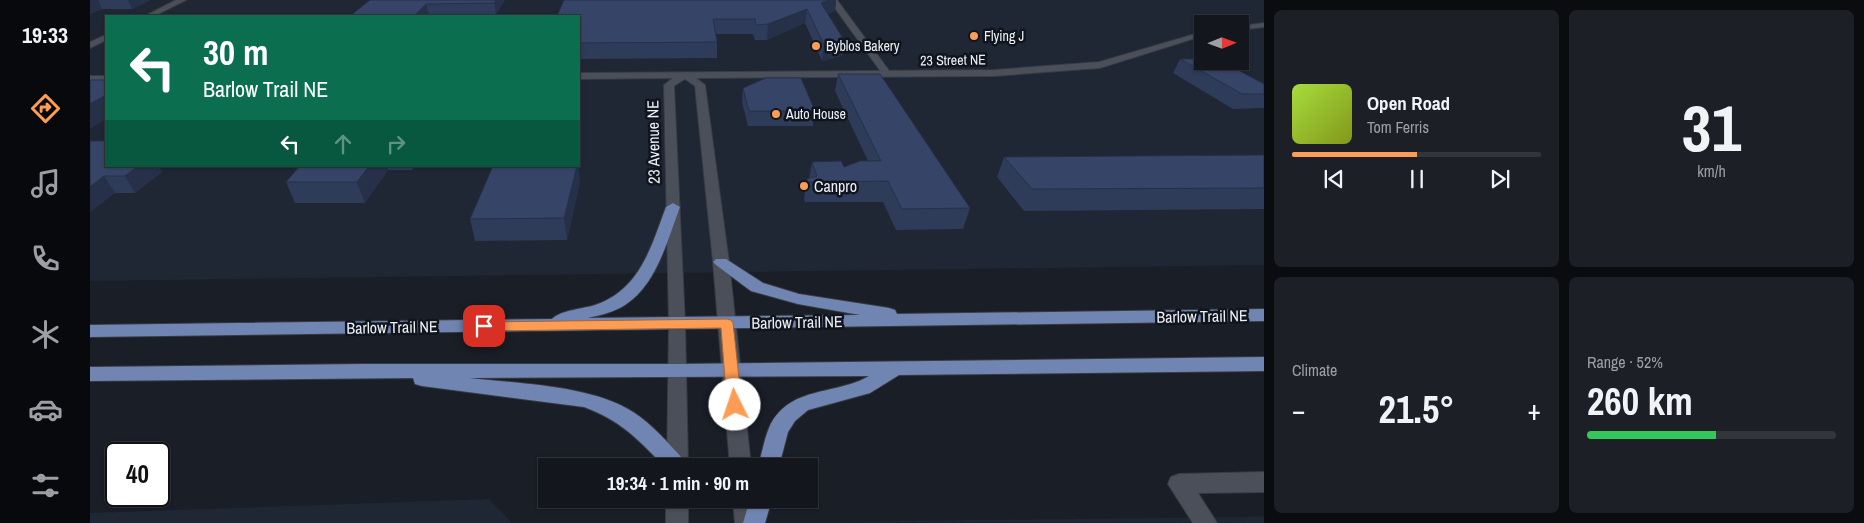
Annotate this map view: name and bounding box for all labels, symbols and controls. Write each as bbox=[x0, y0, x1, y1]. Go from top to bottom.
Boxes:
north arrow bbox=[1194, 15, 1249, 70]
map controls bbox=[1194, 15, 1249, 70]
text: 19:33 bbox=[22, 20, 68, 50]
place label: Flying J bbox=[984, 27, 1024, 45]
text: 30 m bbox=[203, 29, 268, 76]
marker: Flying J bbox=[968, 30, 980, 42]
icon: left bbox=[120, 35, 185, 100]
place label: Byblos Bakery bbox=[826, 37, 900, 55]
marker: Byblos Bakery bbox=[810, 40, 822, 52]
street label: 23 Street NE bbox=[920, 50, 986, 70]
text: Barlow Trail NE bbox=[203, 74, 328, 104]
text: 31 bbox=[1682, 84, 1741, 171]
text: Open Road bbox=[1367, 90, 1450, 116]
icon: directions bbox=[28, 91, 63, 126]
street label: 23 Avenue NE bbox=[641, 100, 665, 184]
place label: Auto House bbox=[785, 105, 846, 123]
marker: Auto House bbox=[770, 108, 782, 120]
text: Tom Ferris bbox=[1367, 116, 1429, 138]
icon: left bbox=[276, 130, 304, 158]
icon: ahead bbox=[329, 130, 357, 158]
icon: right bbox=[382, 130, 410, 158]
text: km/h bbox=[1697, 160, 1726, 182]
icon: previous bbox=[1320, 165, 1348, 193]
icon: pause bbox=[1403, 165, 1431, 193]
icon: next bbox=[1486, 165, 1514, 193]
icon: music bbox=[28, 166, 63, 201]
place label: Canpro bbox=[814, 175, 857, 197]
marker: Canpro bbox=[798, 180, 810, 192]
icon: phone bbox=[28, 241, 63, 276]
street label: Barlow Trail NE bbox=[1156, 304, 1248, 328]
pin bbox=[463, 305, 505, 347]
street label: Barlow Trail NE bbox=[751, 310, 843, 334]
icon: arrive bbox=[470, 312, 498, 340]
street label: Barlow Trail NE bbox=[346, 315, 438, 339]
icon: climate bbox=[28, 317, 63, 352]
text: Range · 52% bbox=[1587, 351, 1663, 373]
text: Climate bbox=[1292, 359, 1337, 381]
text: 260 km bbox=[1587, 376, 1693, 427]
position arrow bbox=[708, 378, 760, 430]
text: 21.5° bbox=[1379, 384, 1454, 435]
text: − bbox=[1292, 391, 1305, 429]
text: + bbox=[1528, 391, 1541, 429]
icon: car bbox=[28, 392, 63, 427]
speed limit sign: 40 bbox=[105, 442, 170, 507]
icon: filters bbox=[28, 468, 63, 503]
text: 19:34 · 1 min · 90 m bbox=[607, 470, 749, 496]

